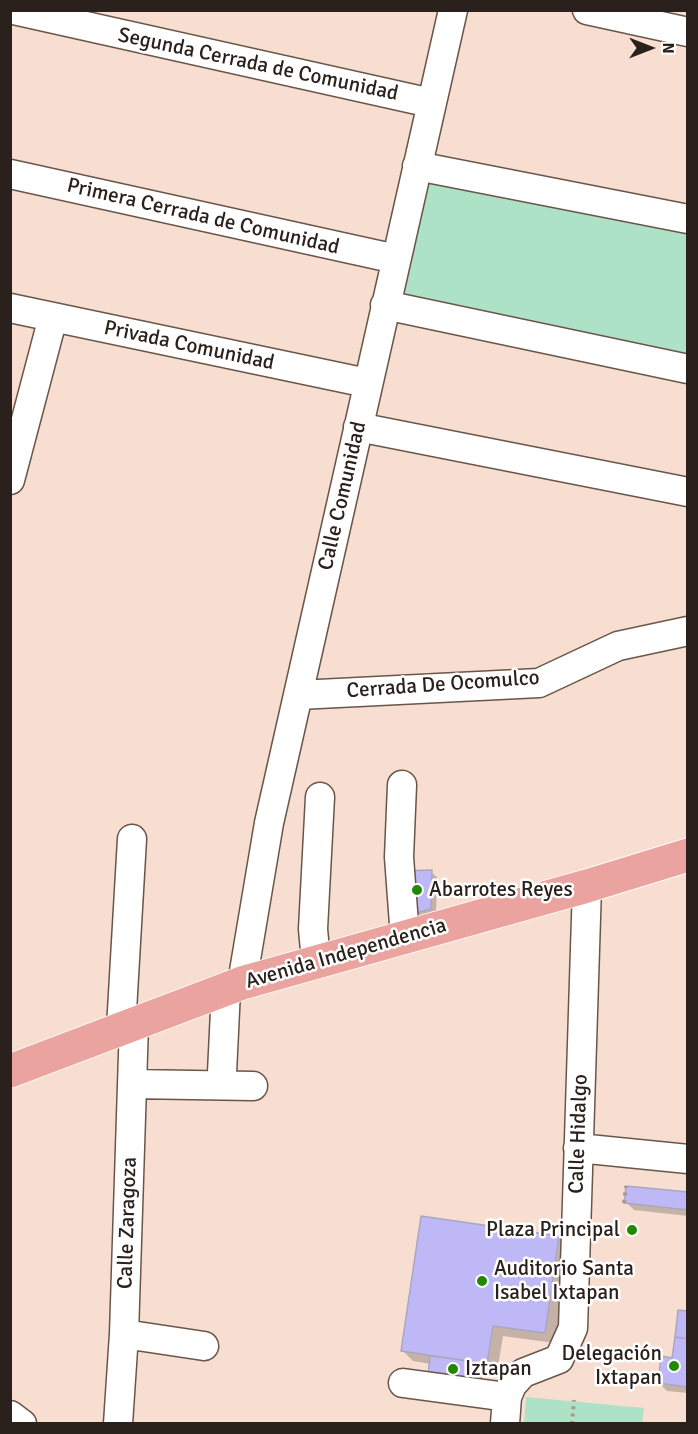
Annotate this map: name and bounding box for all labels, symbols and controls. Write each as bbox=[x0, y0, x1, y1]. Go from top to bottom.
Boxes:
north arrow bbox=[620, 18, 680, 78]
street label: Segunda Cerrada de Comunidad bbox=[116, 23, 400, 107]
text: N bbox=[658, 42, 678, 54]
street label: Primera Cerrada de Comunidad bbox=[64, 173, 342, 261]
street label: Privada Comunidad bbox=[102, 316, 276, 376]
street label: Calle Comunidad bbox=[314, 419, 372, 573]
street label: Cerrada De Ocomulco bbox=[346, 666, 540, 704]
place label: Abarrotes Reyes bbox=[429, 877, 573, 903]
marker: Abarrotes Reyes bbox=[410, 883, 424, 897]
street label: Avenida Independencia bbox=[243, 913, 449, 995]
street label: Calle Hidalgo bbox=[564, 1074, 594, 1194]
street label: Calle Zaragoza bbox=[113, 1157, 143, 1289]
place label: Plaza Principal bbox=[486, 1217, 620, 1243]
marker: Plaza Principal bbox=[625, 1223, 639, 1237]
place label: Auditorio Santa Isabel Ixtapan bbox=[494, 1256, 634, 1306]
marker: Auditorio Santa Isabel Ixtapan bbox=[475, 1274, 489, 1288]
place label: Delegación Ixtapan bbox=[562, 1341, 662, 1391]
place label: Iztapan bbox=[465, 1356, 532, 1382]
marker: Delegación Ixtapan bbox=[667, 1359, 681, 1373]
marker: Iztapan bbox=[446, 1362, 460, 1376]

